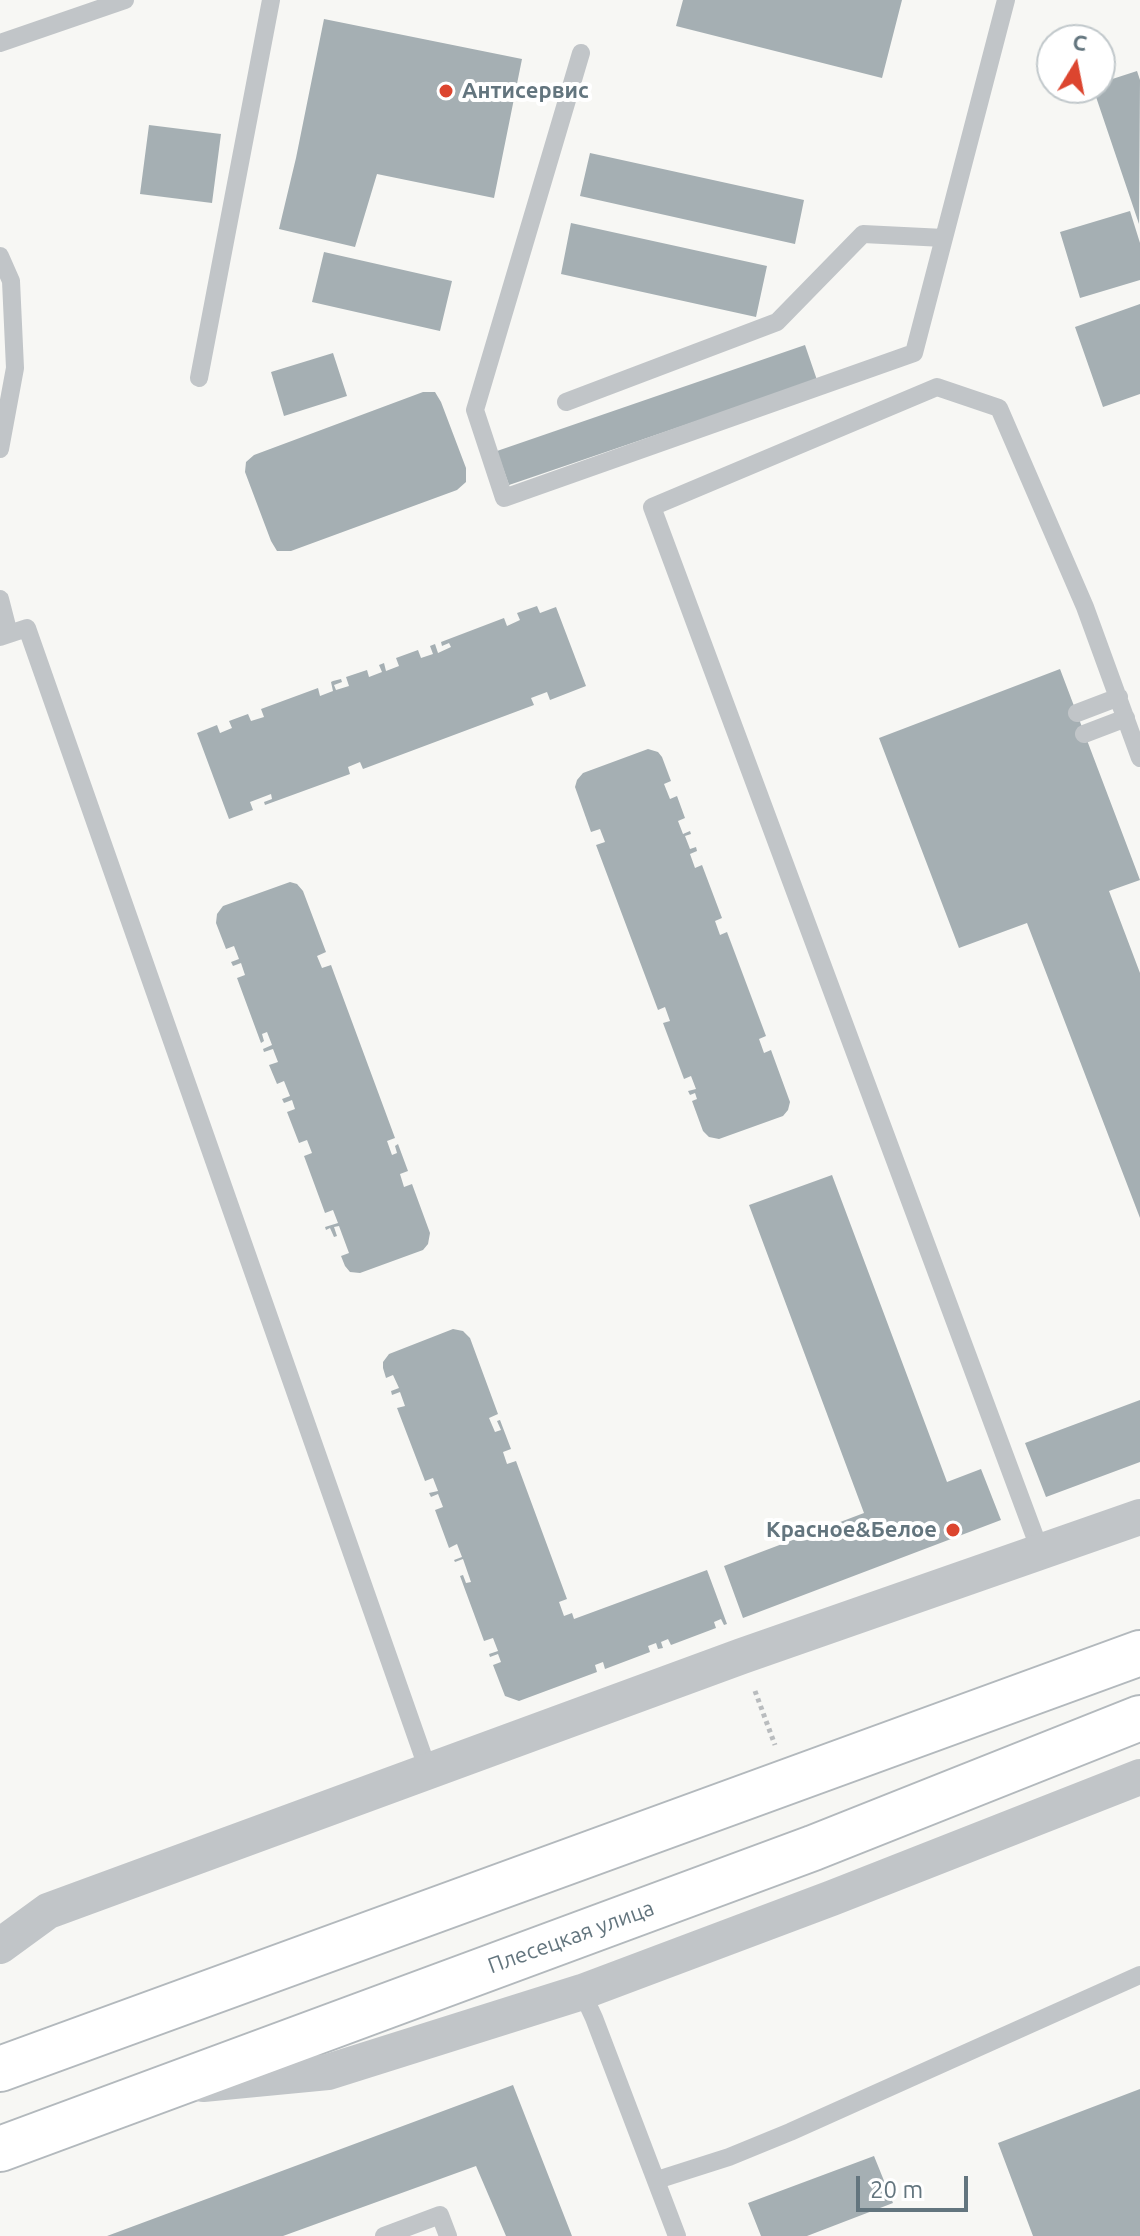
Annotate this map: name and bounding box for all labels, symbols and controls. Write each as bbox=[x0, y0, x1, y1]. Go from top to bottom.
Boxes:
north arrow bbox=[1036, 24, 1116, 104]
text: С bbox=[1071, 28, 1089, 55]
place label: Антисервис bbox=[462, 78, 589, 104]
marker: Антисервис bbox=[437, 82, 455, 100]
place label: Красное&Белое bbox=[766, 1517, 937, 1543]
marker: Красное&Белое bbox=[944, 1521, 962, 1539]
street label: Плесецкая улица bbox=[484, 1895, 658, 1979]
scale bar bbox=[860, 2160, 972, 2210]
text: 20 m bbox=[870, 2176, 923, 2203]

